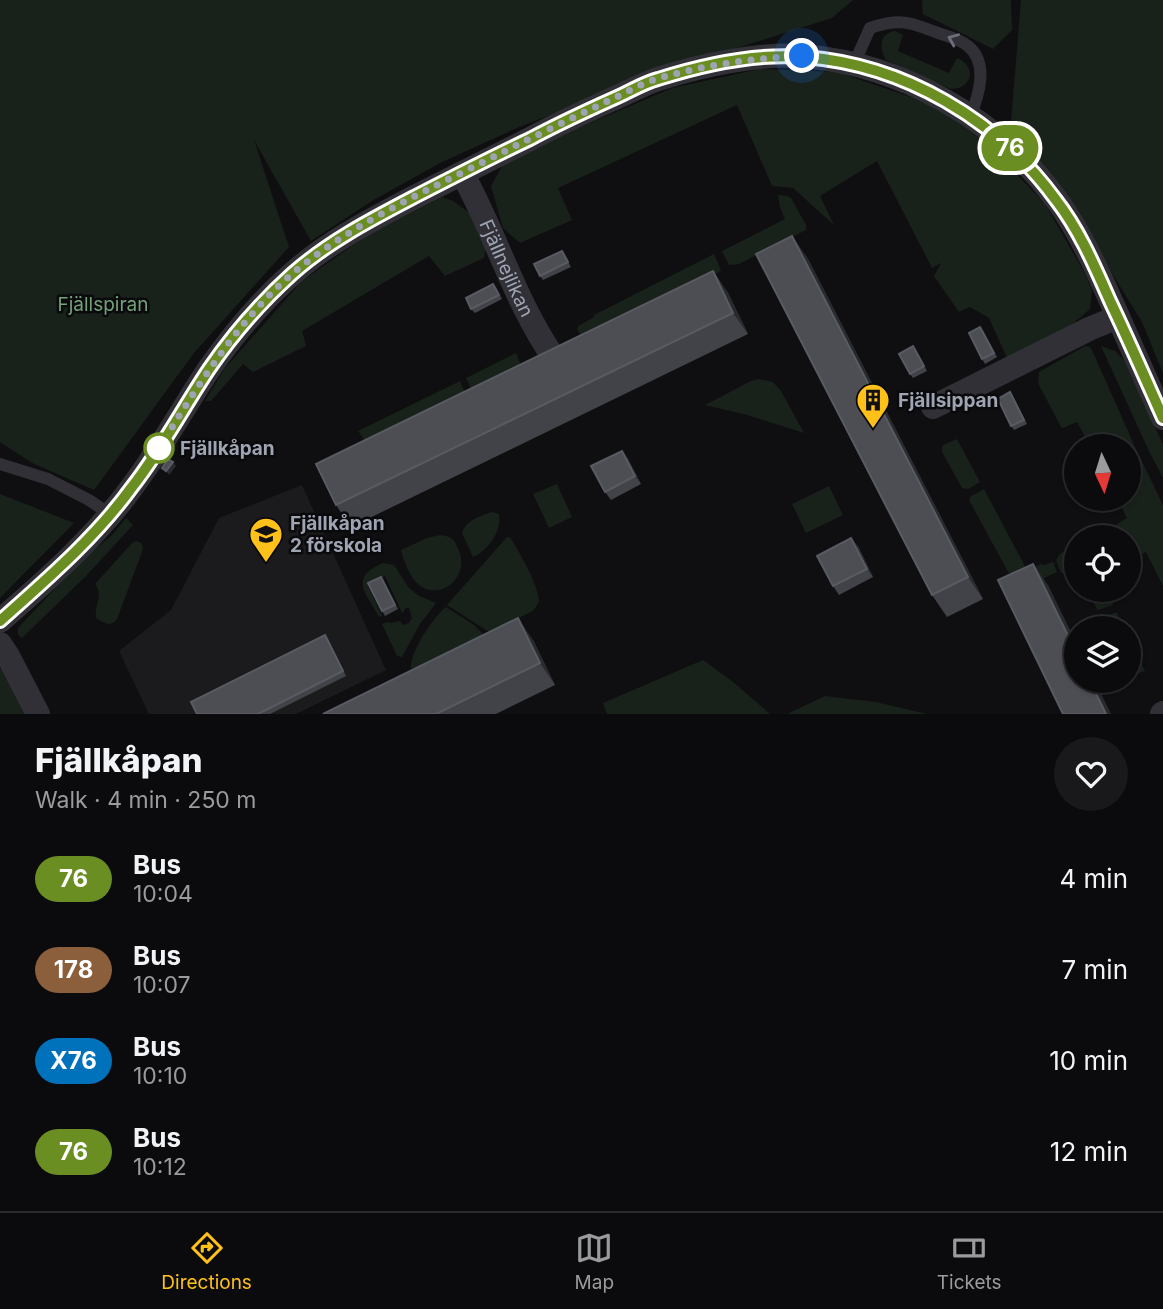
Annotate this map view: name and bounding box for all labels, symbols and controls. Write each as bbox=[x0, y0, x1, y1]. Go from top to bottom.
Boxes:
one-way arrow bbox=[947, 33, 959, 47]
your location bbox=[784, 38, 819, 73]
line badge: 76 bbox=[978, 125, 1042, 171]
text: 76 bbox=[995, 133, 1025, 162]
street label: Fjällnejlikan bbox=[475, 216, 538, 321]
park label: Fjällspiran bbox=[57, 293, 149, 316]
building icon: Fjällsippan bbox=[854, 381, 892, 430]
place label: Fjällsippan bbox=[898, 389, 998, 412]
marker: Fjällkåpan bbox=[144, 433, 174, 463]
north arrow bbox=[1064, 434, 1141, 511]
map controls bbox=[1064, 434, 1141, 693]
place label: Fjällkåpan bbox=[180, 437, 275, 460]
place label: Fjällkåpan 2 förskola bbox=[290, 512, 385, 557]
school or university icon: Fjällkåpan 2 förskola bbox=[247, 515, 285, 564]
button: locate bbox=[1064, 525, 1141, 602]
button: layers bbox=[1064, 616, 1141, 693]
button: heart bbox=[1054, 737, 1128, 811]
text: Fjällkåpan bbox=[35, 740, 203, 780]
text: Walk · 4 min · 250 m bbox=[35, 786, 257, 814]
text: Bus bbox=[133, 849, 181, 880]
text: 4 min bbox=[1059, 863, 1128, 894]
text: 76 bbox=[59, 864, 88, 893]
text: 10:04 bbox=[133, 880, 193, 908]
text: Bus bbox=[133, 940, 181, 971]
text: 7 min bbox=[1062, 954, 1128, 985]
text: 178 bbox=[54, 955, 93, 984]
text: 10:07 bbox=[133, 971, 191, 999]
text: Bus bbox=[133, 1031, 181, 1062]
text: 10 min bbox=[1049, 1045, 1128, 1076]
text: X76 bbox=[50, 1046, 97, 1075]
text: 10:10 bbox=[133, 1062, 187, 1090]
text: Bus bbox=[133, 1122, 181, 1153]
text: 12 min bbox=[1050, 1136, 1128, 1167]
text: 76 bbox=[59, 1137, 88, 1166]
text: 10:12 bbox=[133, 1153, 187, 1181]
tab: Directions bbox=[161, 1229, 252, 1294]
tab: Map bbox=[575, 1229, 614, 1294]
tab: Tickets bbox=[937, 1229, 1002, 1294]

